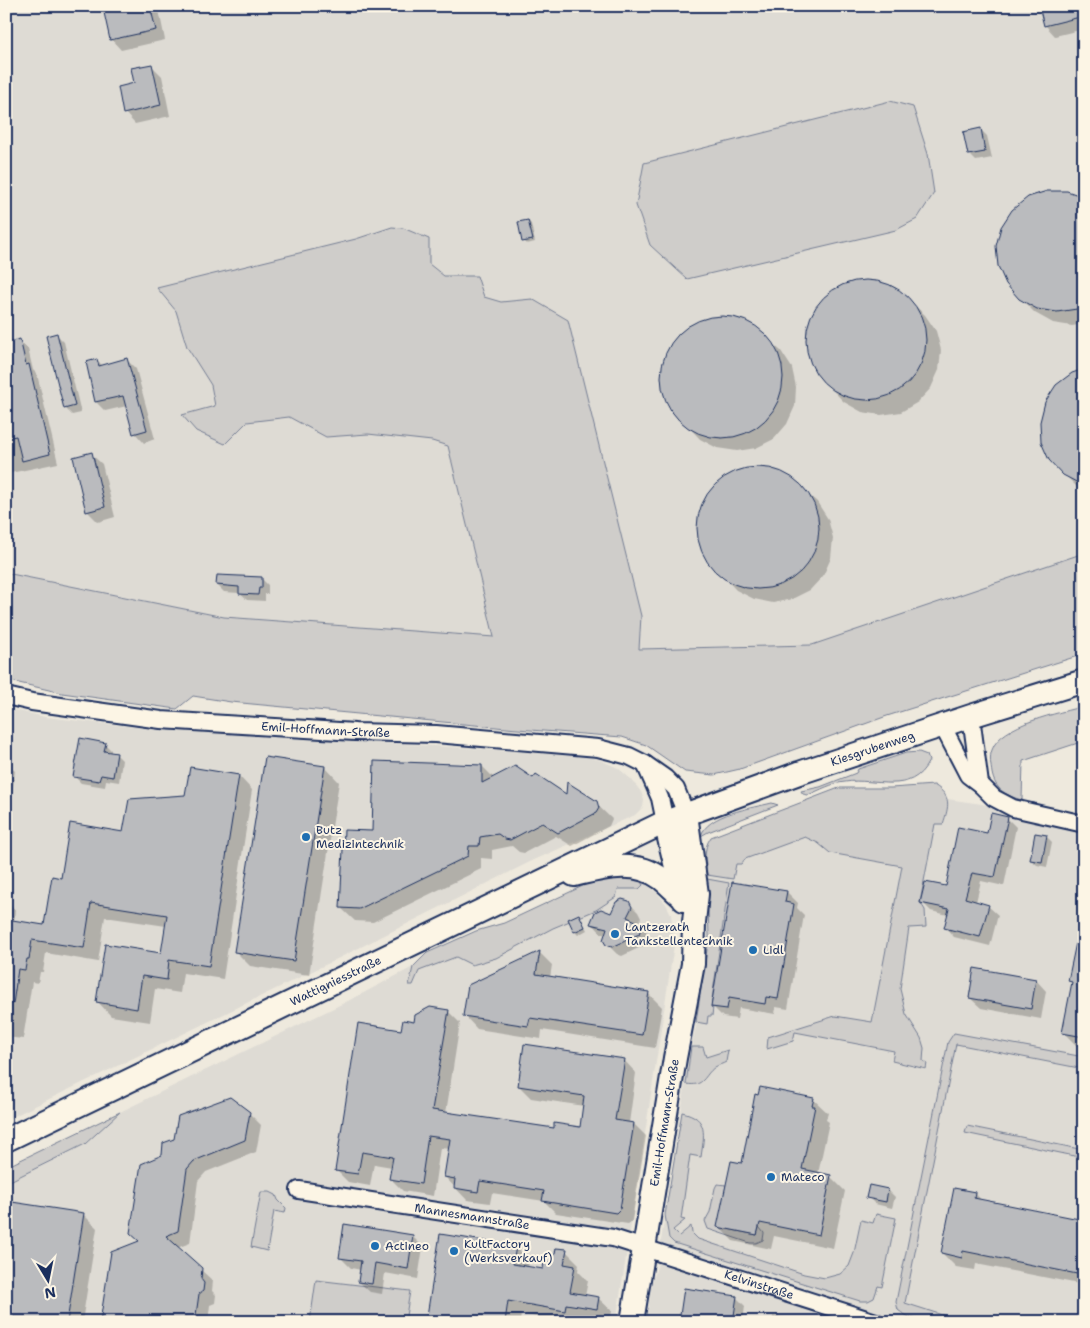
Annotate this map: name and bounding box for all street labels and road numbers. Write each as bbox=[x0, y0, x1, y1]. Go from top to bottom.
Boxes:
street label: Emil-Hoffmann-Straße bbox=[261, 718, 391, 741]
street label: Kiesgrubenweg bbox=[828, 727, 917, 770]
street label: Wattigniesstraße bbox=[287, 952, 384, 1010]
street label: Emil-Hoffmann-Straße bbox=[646, 1057, 683, 1188]
street label: Mannesmannstraße bbox=[413, 1200, 531, 1233]
street label: Kelvinstraße bbox=[722, 1266, 796, 1303]

